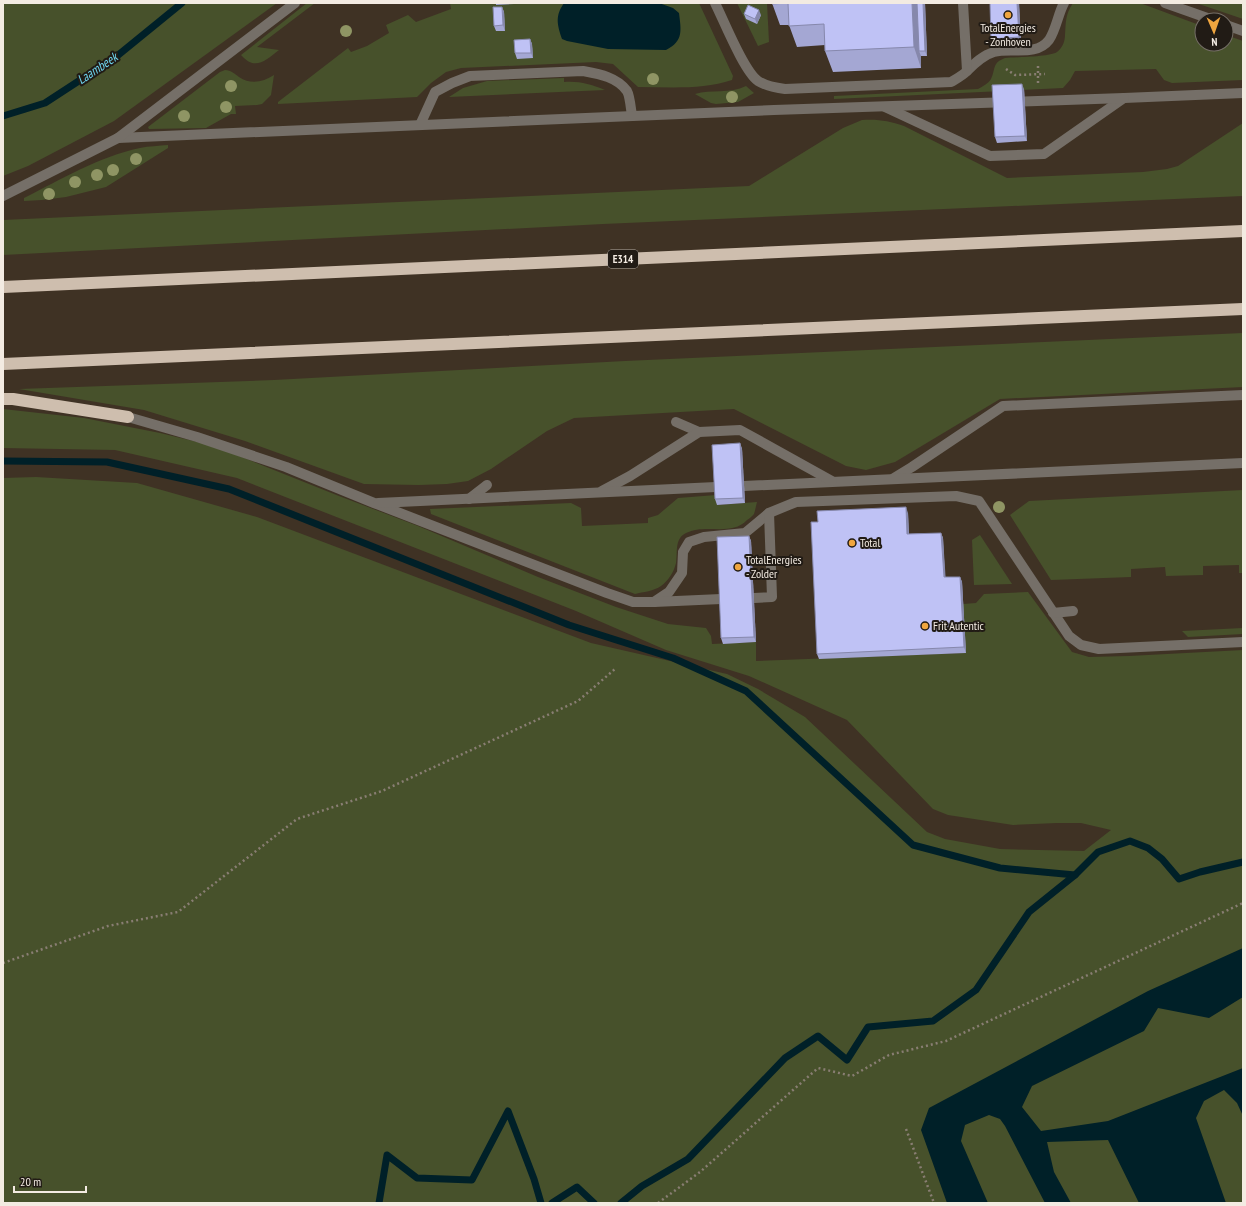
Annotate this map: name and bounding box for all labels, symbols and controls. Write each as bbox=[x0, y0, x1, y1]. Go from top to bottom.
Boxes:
marker: TotalEnergies - Zonhoven bbox=[1003, 10, 1013, 20]
north arrow bbox=[1194, 12, 1234, 52]
place label: TotalEnergies - Zonhoven bbox=[980, 20, 1036, 49]
text: N bbox=[1211, 35, 1218, 49]
water label: Laambeek bbox=[74, 48, 122, 88]
road number: E314 bbox=[608, 250, 638, 268]
place label: Total bbox=[860, 535, 880, 550]
marker: Total bbox=[847, 538, 857, 548]
place label: TotalEnergies - Zolder bbox=[746, 552, 802, 581]
marker: TotalEnergies - Zolder bbox=[733, 562, 743, 572]
place label: Frit Autentic bbox=[933, 618, 985, 633]
marker: Frit Autentic bbox=[920, 621, 930, 631]
scale bar bbox=[14, 1168, 86, 1194]
text: 20 m bbox=[20, 1174, 41, 1189]

